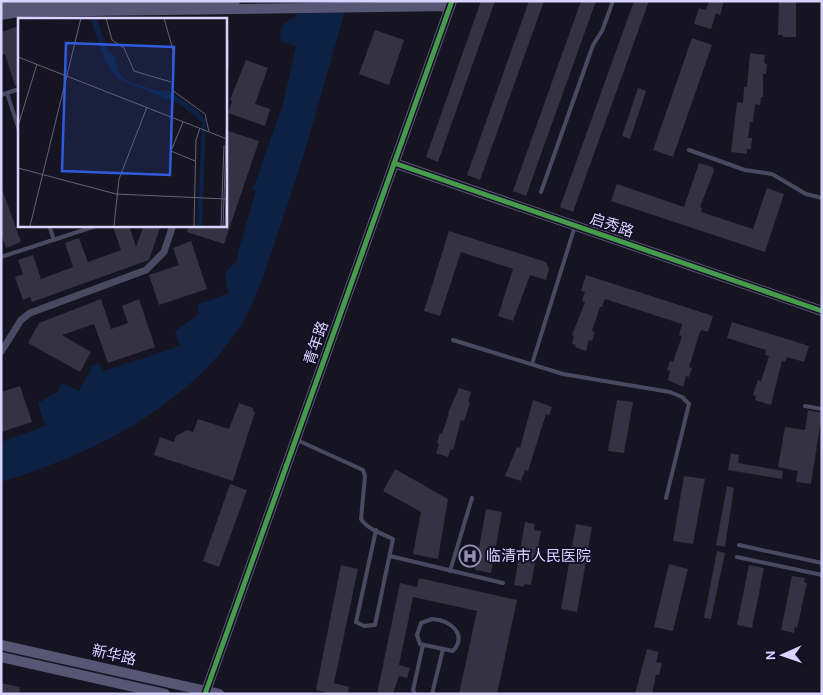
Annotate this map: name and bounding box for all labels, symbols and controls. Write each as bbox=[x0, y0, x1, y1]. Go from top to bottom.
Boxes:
inset map bbox=[18, 18, 226, 226]
street label: 启秀路 bbox=[588, 209, 636, 241]
street label: 青年路 bbox=[300, 319, 332, 367]
hospital icon: 临清市人民医院 bbox=[458, 544, 482, 568]
place label: 临清市人民医院 bbox=[486, 547, 591, 565]
north arrow bbox=[758, 630, 808, 680]
street label: 新华路 bbox=[90, 641, 138, 669]
text: N bbox=[762, 650, 779, 661]

